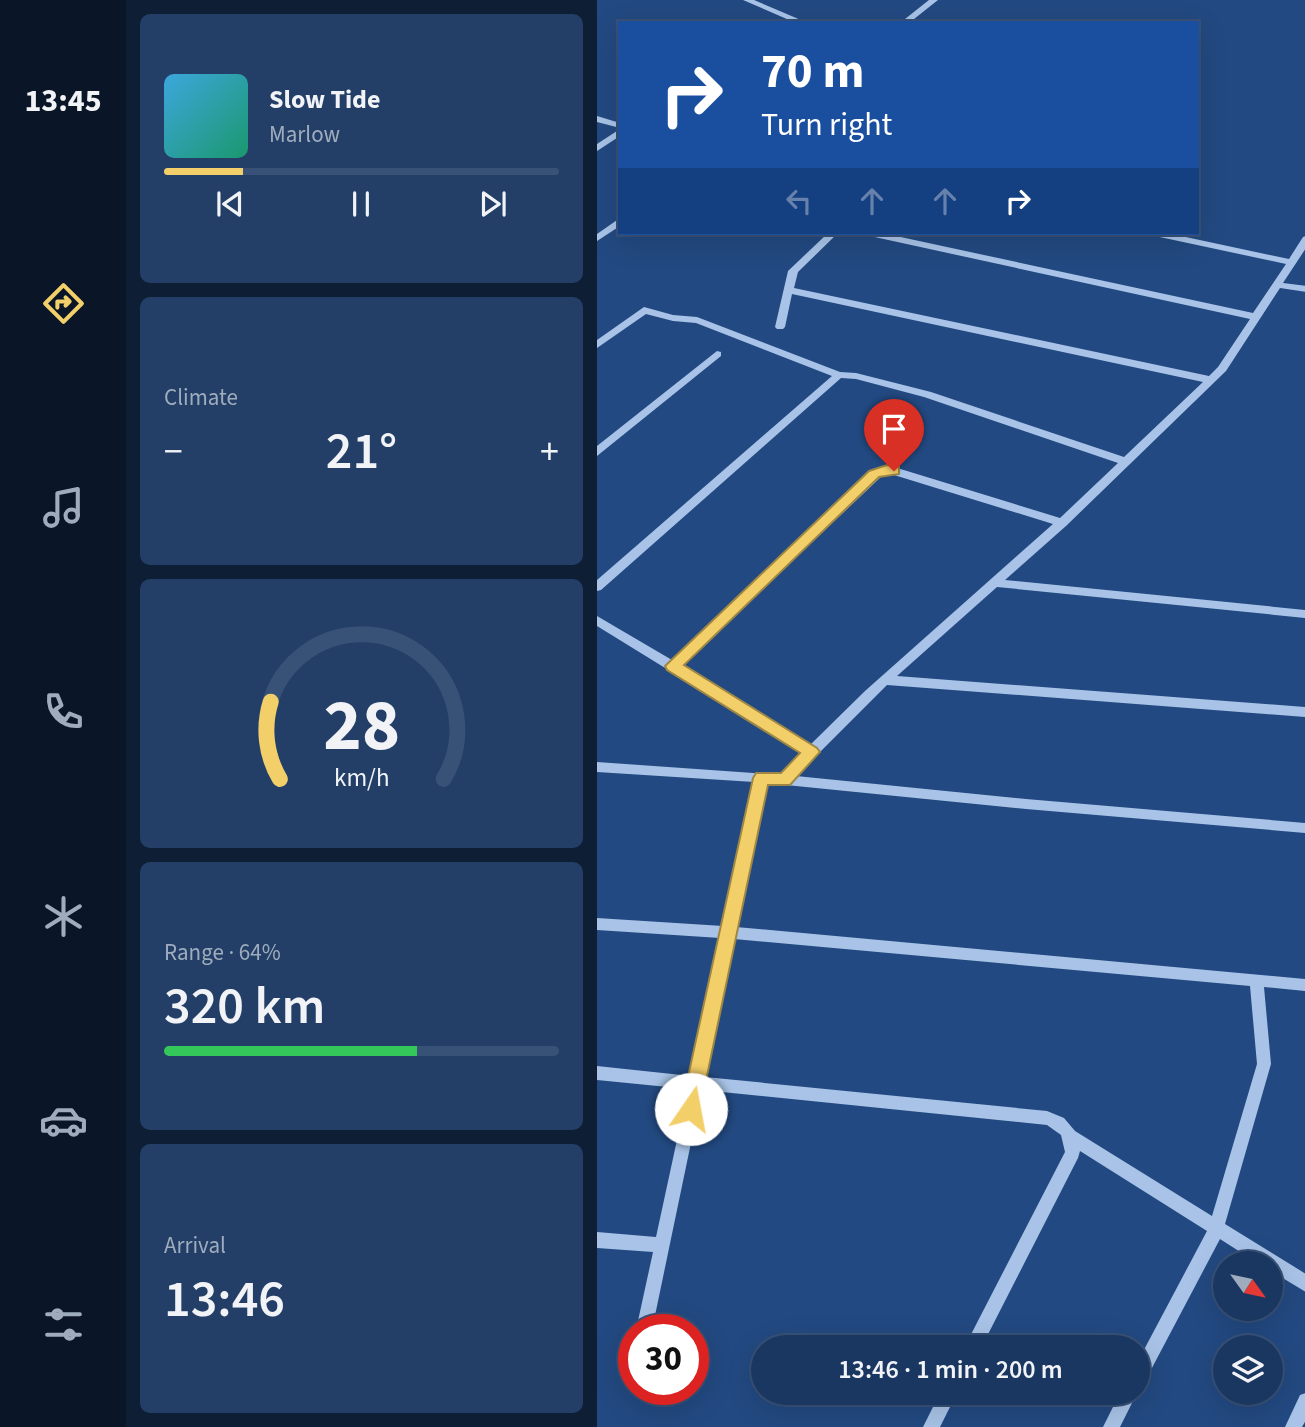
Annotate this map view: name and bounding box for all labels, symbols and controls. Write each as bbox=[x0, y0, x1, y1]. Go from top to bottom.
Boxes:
text: 70 m bbox=[761, 37, 865, 107]
icon: right bbox=[646, 49, 737, 140]
text: 13:45 bbox=[24, 78, 102, 124]
text: Slow Tide bbox=[269, 81, 380, 118]
text: Turn right bbox=[761, 102, 892, 148]
text: Marlow bbox=[269, 118, 340, 151]
icon: left bbox=[780, 182, 818, 220]
icon: ahead bbox=[853, 182, 891, 220]
icon: ahead bbox=[926, 182, 964, 220]
icon: right bbox=[999, 182, 1037, 220]
icon: previous bbox=[211, 185, 249, 223]
icon: pause bbox=[342, 185, 380, 223]
icon: next bbox=[474, 185, 512, 223]
icon: directions bbox=[39, 279, 88, 328]
text: Climate bbox=[164, 381, 238, 414]
pin bbox=[864, 399, 924, 471]
icon: arrive bbox=[875, 410, 913, 448]
text: 21° bbox=[326, 415, 397, 489]
text: − bbox=[164, 425, 183, 479]
text: + bbox=[540, 425, 559, 479]
icon: music bbox=[39, 483, 88, 532]
text: 28 bbox=[323, 675, 400, 779]
icon: phone bbox=[39, 687, 88, 736]
text: km/h bbox=[334, 760, 389, 796]
icon: climate bbox=[39, 892, 88, 941]
text: Range · 64% bbox=[164, 936, 281, 969]
text: 320 km bbox=[164, 970, 325, 1044]
position arrow bbox=[654, 1072, 728, 1146]
icon: car bbox=[39, 1096, 88, 1145]
text: Arrival bbox=[164, 1229, 226, 1262]
north arrow bbox=[1213, 1251, 1283, 1321]
map controls bbox=[1213, 1251, 1283, 1405]
text: 13:46 bbox=[164, 1263, 285, 1337]
icon: filters bbox=[39, 1300, 88, 1349]
speed limit sign: 30 bbox=[618, 1314, 709, 1405]
button: layers bbox=[1213, 1335, 1283, 1405]
text: 13:46 · 1 min · 200 m bbox=[838, 1351, 1063, 1388]

